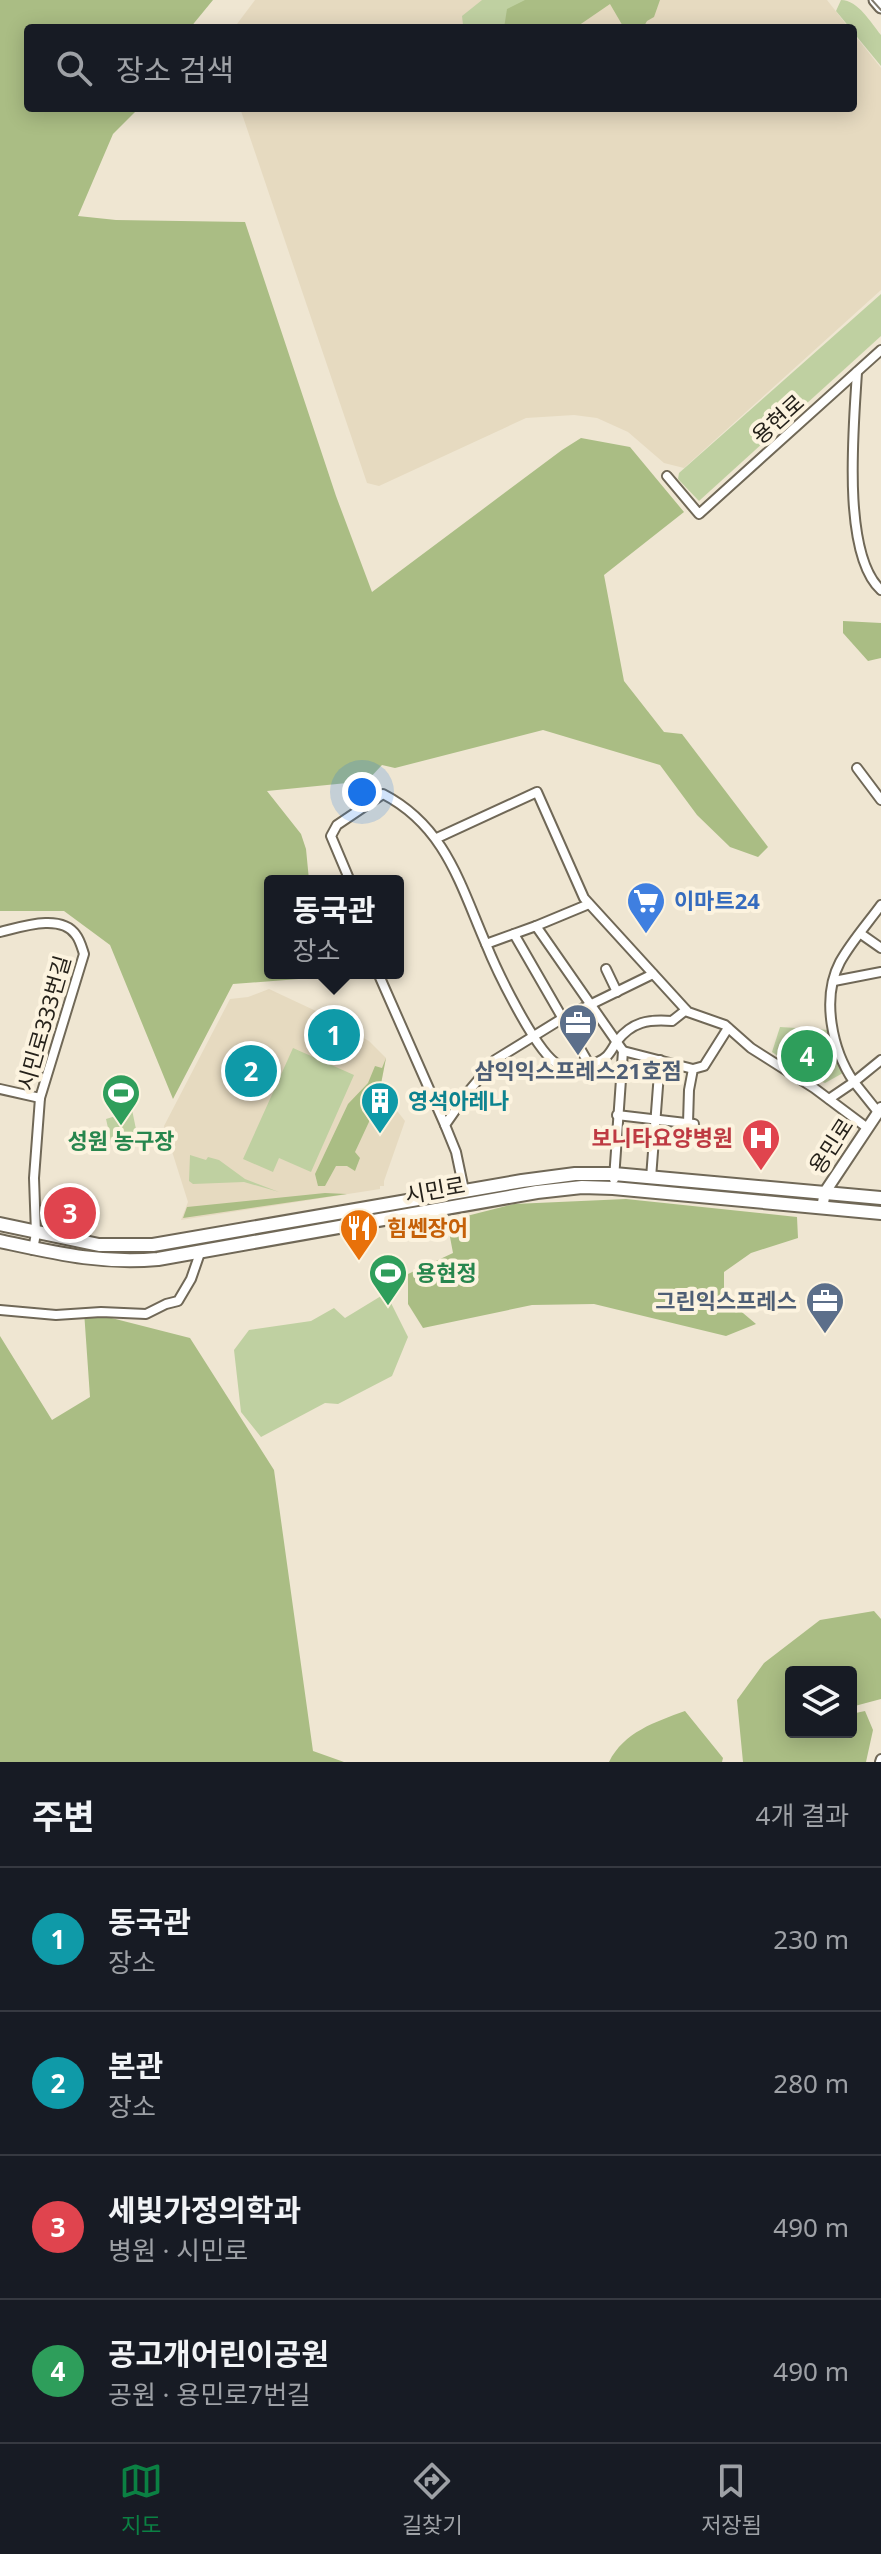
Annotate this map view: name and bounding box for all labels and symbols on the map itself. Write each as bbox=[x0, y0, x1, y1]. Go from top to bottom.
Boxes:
street label: 용현로 bbox=[745, 387, 810, 450]
your location bbox=[342, 772, 382, 812]
supermarket icon: 이마트24 bbox=[625, 880, 667, 935]
place label: 이마트24 bbox=[674, 885, 760, 915]
street label: 시민로333번길 bbox=[9, 952, 77, 1094]
office icon: 삼익익스프레스21호점 bbox=[557, 1002, 599, 1057]
pin: 1 bbox=[308, 1005, 360, 1065]
pin: 4 bbox=[781, 1026, 833, 1086]
pin: 2 bbox=[225, 1041, 277, 1101]
place label: 삼익익스프레스21호점 bbox=[474, 1055, 682, 1085]
sports icon: 성원 농구장 bbox=[100, 1072, 142, 1127]
building icon: 영석아레나 bbox=[359, 1080, 401, 1135]
place label: 영석아레나 bbox=[408, 1085, 509, 1115]
street label: 용민로 bbox=[801, 1112, 859, 1179]
hospital icon: 보니타요양병원 bbox=[740, 1117, 782, 1172]
place label: 보니타요양병원 bbox=[591, 1122, 733, 1152]
place label: 성원 농구장 bbox=[68, 1125, 174, 1155]
street label: 시민로 bbox=[402, 1169, 467, 1209]
pin: 3 bbox=[44, 1183, 96, 1243]
restaurant icon: 힘쎈장어 bbox=[338, 1207, 380, 1262]
place label: 힘쎈장어 bbox=[387, 1212, 468, 1242]
sports icon: 용현정 bbox=[367, 1252, 409, 1307]
place label: 용현정 bbox=[416, 1257, 477, 1287]
office icon: 그린익스프레스 bbox=[804, 1280, 846, 1335]
place label: 그린익스프레스 bbox=[655, 1285, 797, 1315]

